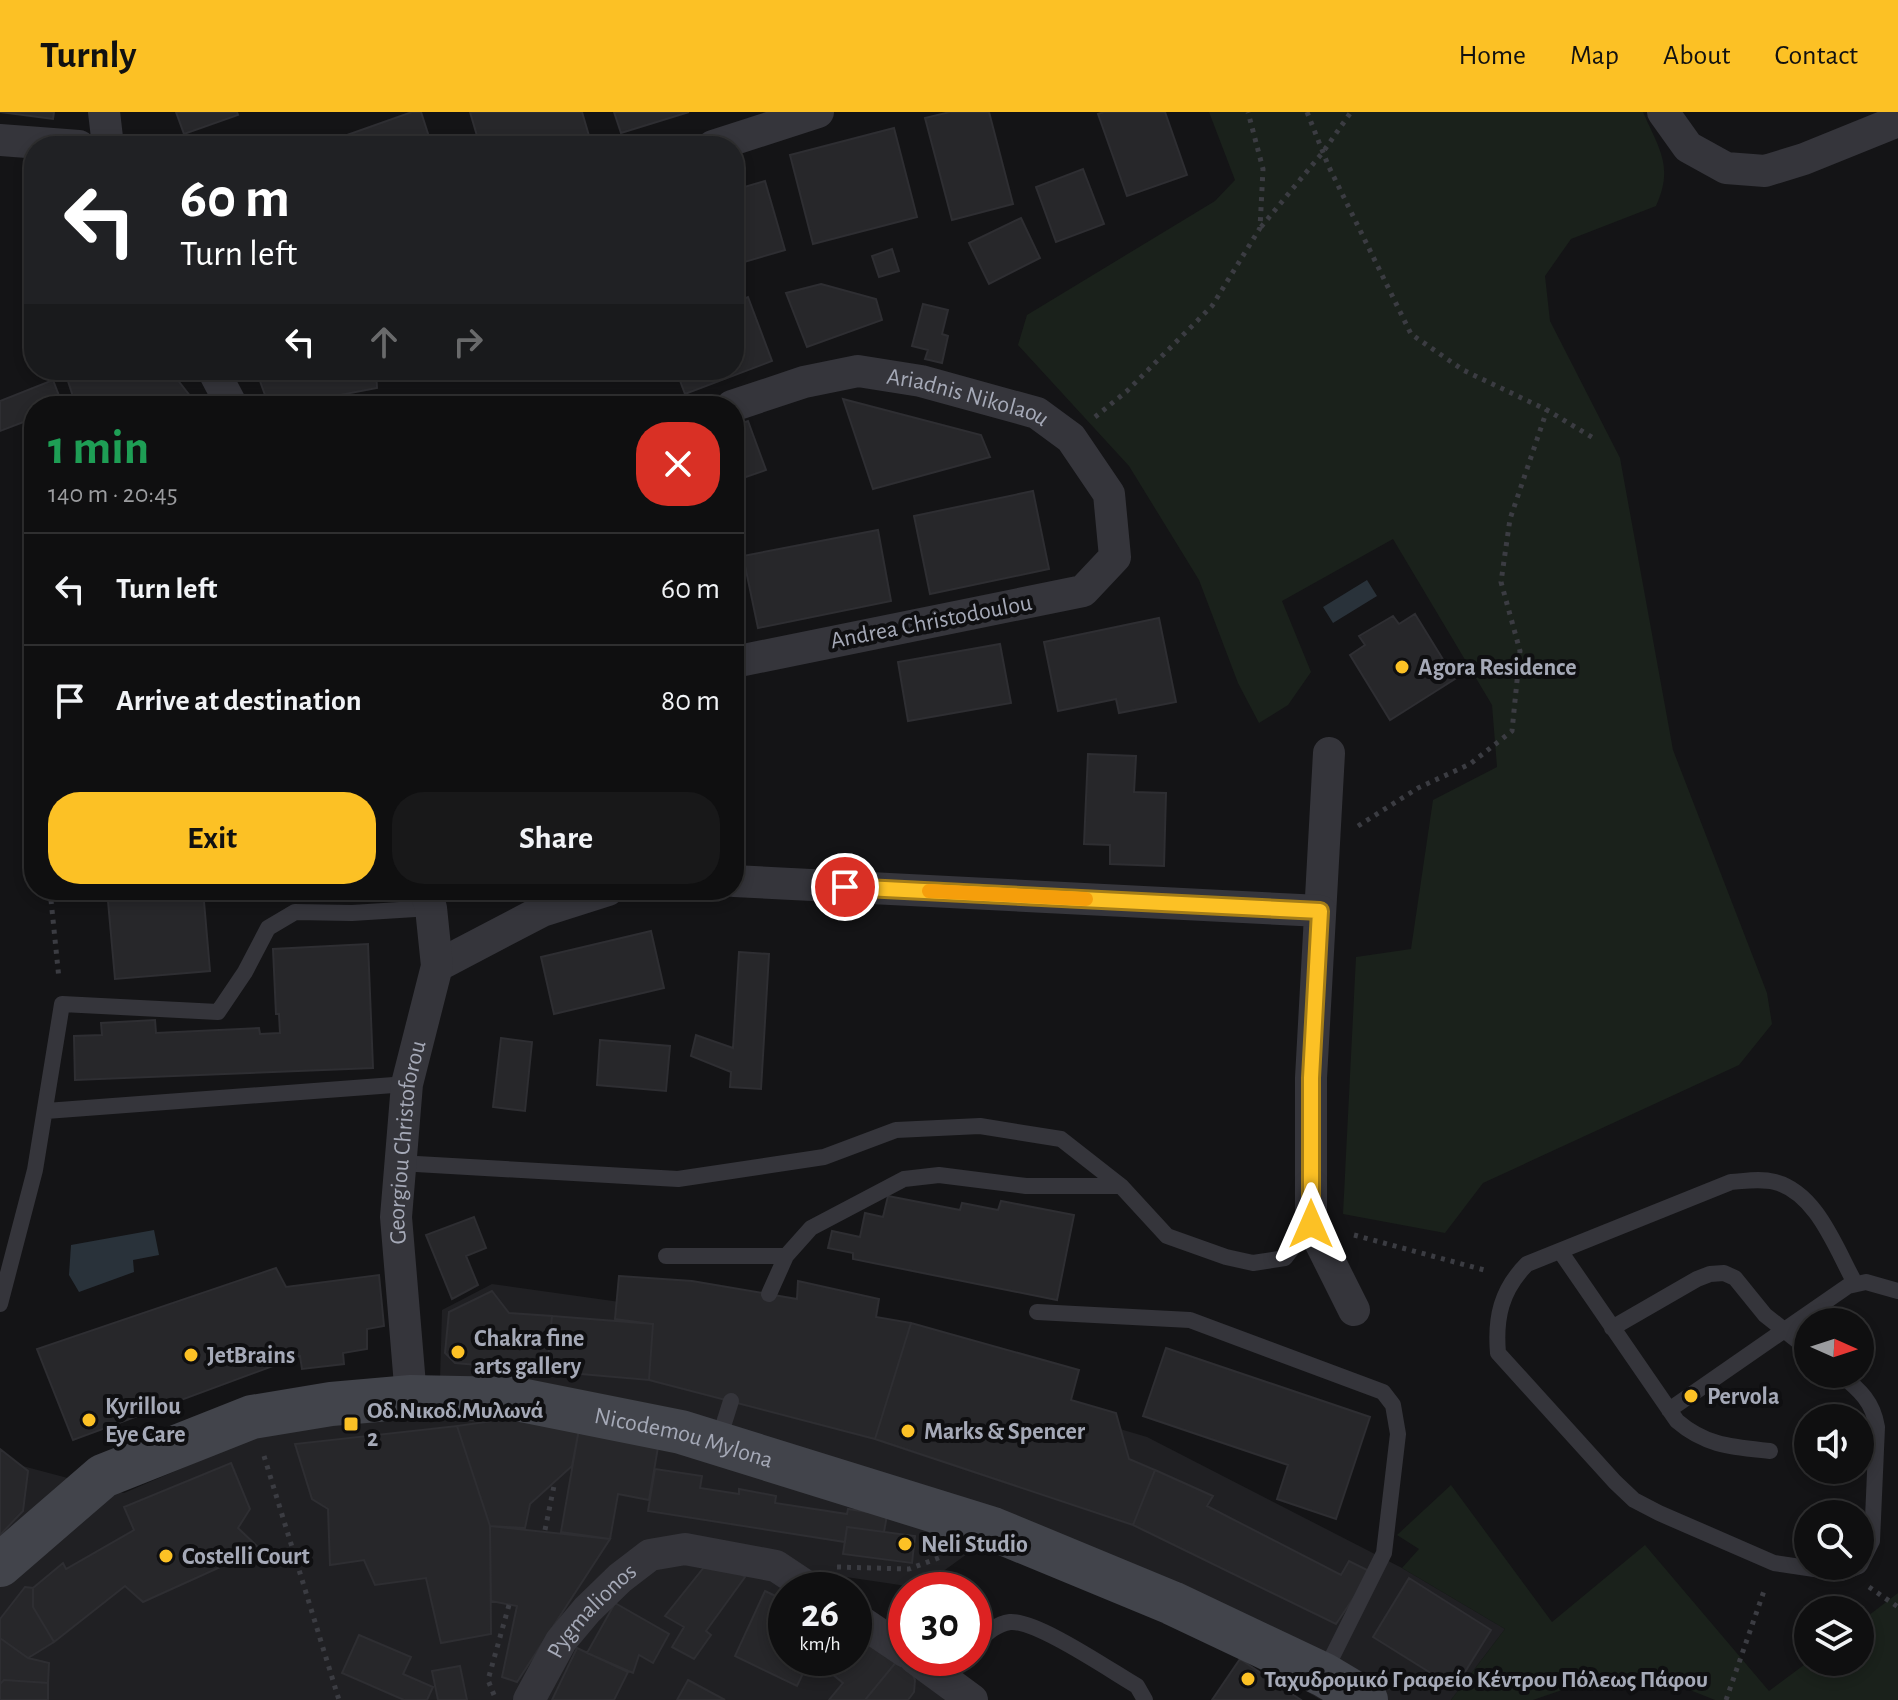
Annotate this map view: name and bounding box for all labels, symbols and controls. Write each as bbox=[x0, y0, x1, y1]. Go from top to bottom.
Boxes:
text: Turnly bbox=[40, 37, 136, 75]
text: Home bbox=[1459, 42, 1526, 70]
text: Map bbox=[1570, 42, 1619, 70]
text: About bbox=[1663, 42, 1731, 70]
text: Contact bbox=[1775, 42, 1858, 70]
icon: left bbox=[48, 168, 152, 272]
text: 60 m bbox=[180, 171, 290, 227]
text: Turn left bbox=[180, 236, 297, 272]
icon: left bbox=[278, 320, 322, 364]
icon: ahead bbox=[362, 320, 406, 364]
icon: right bbox=[446, 320, 490, 364]
street label: Ariadnis Nikolaou bbox=[885, 365, 1054, 431]
button: close bbox=[636, 422, 720, 506]
text: 1 min bbox=[48, 425, 149, 473]
text: 140 m · 20:45 bbox=[48, 481, 178, 507]
icon: left bbox=[48, 567, 92, 611]
text: Turn left bbox=[116, 574, 217, 604]
text: 60 m bbox=[661, 574, 720, 604]
street label: Andrea Christodoulou bbox=[828, 591, 1034, 653]
place label: Agora Residence bbox=[1418, 656, 1577, 680]
marker: Agora Residence bbox=[1393, 658, 1411, 676]
icon: arrive bbox=[48, 679, 92, 723]
text: Arrive at destination bbox=[116, 686, 362, 716]
text: 80 m bbox=[661, 686, 720, 716]
button: Exit bbox=[48, 792, 376, 884]
button: Share bbox=[392, 792, 720, 884]
pin bbox=[811, 853, 879, 921]
icon: arrive bbox=[823, 865, 867, 909]
street label: Georgiou Christoforou bbox=[385, 1038, 431, 1245]
position arrow bbox=[1269, 1182, 1353, 1266]
north arrow bbox=[1794, 1308, 1874, 1388]
map controls bbox=[1794, 1308, 1874, 1676]
place label: Chakra fine arts gallery bbox=[474, 1327, 584, 1379]
marker: Chakra fine arts gallery bbox=[449, 1343, 467, 1361]
place label: JetBrains bbox=[207, 1344, 295, 1368]
marker: JetBrains bbox=[182, 1346, 200, 1364]
place label: Pervola bbox=[1707, 1385, 1779, 1409]
marker: Pervola bbox=[1682, 1387, 1700, 1405]
place label: Kyrillou Eye Care bbox=[105, 1395, 186, 1447]
place label: Οδ.Νικοδ.Μυλωνά 2 bbox=[367, 1399, 544, 1451]
street label: Nicodemou Mylona bbox=[592, 1404, 776, 1473]
button: sound bbox=[1794, 1404, 1874, 1484]
marker: Kyrillou Eye Care bbox=[80, 1411, 98, 1429]
marker: Οδ.Νικοδ.Μυλωνά 2 bbox=[342, 1415, 360, 1433]
place label: Marks & Spencer bbox=[924, 1420, 1086, 1444]
marker: Marks & Spencer bbox=[899, 1422, 917, 1440]
button: search bbox=[1794, 1500, 1874, 1580]
place label: Neli Studio bbox=[921, 1533, 1028, 1557]
marker: Neli Studio bbox=[896, 1535, 914, 1553]
place label: Costelli Court bbox=[182, 1545, 310, 1569]
marker: Costelli Court bbox=[157, 1547, 175, 1565]
street label: Pygmalionos bbox=[543, 1559, 641, 1663]
speed limit sign: 30 bbox=[888, 1572, 992, 1676]
text: 26 bbox=[801, 1594, 839, 1634]
button: layers bbox=[1794, 1596, 1874, 1676]
text: km/h bbox=[799, 1634, 841, 1654]
place label: Ταχυδρομικό Γραφείο Κέντρου Πόλεως Πάφου bbox=[1264, 1668, 1708, 1692]
marker: Ταχυδρομικό Γραφείο Κέντρου Πόλεως Πάφου bbox=[1239, 1670, 1257, 1688]

